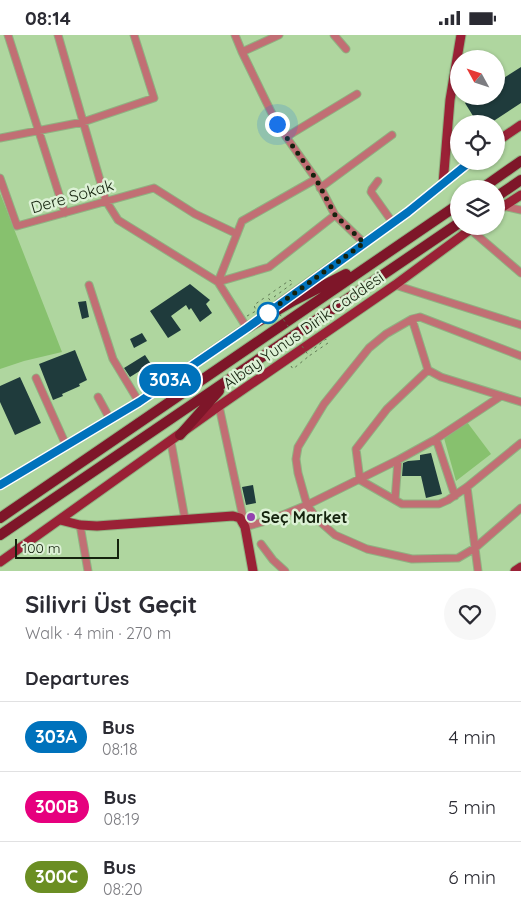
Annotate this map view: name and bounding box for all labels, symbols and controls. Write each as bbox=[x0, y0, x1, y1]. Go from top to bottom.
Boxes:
text: 08:14 bbox=[25, 6, 71, 30]
north arrow bbox=[450, 50, 505, 105]
map controls bbox=[450, 50, 505, 235]
your location bbox=[265, 112, 290, 137]
button: locate bbox=[450, 115, 505, 170]
street label: Dere Sokak bbox=[28, 175, 116, 217]
button: layers bbox=[450, 180, 505, 235]
street label: Albay Yunus Dirik Caddesi bbox=[219, 267, 387, 393]
unlabelled marker bbox=[257, 302, 279, 324]
line badge: 303A bbox=[135, 364, 205, 396]
text: 303A bbox=[149, 368, 191, 391]
place label: Seç Market bbox=[261, 507, 348, 527]
marker: Seç Market bbox=[245, 511, 257, 523]
scale bar bbox=[15, 536, 119, 559]
text: 100 m bbox=[22, 539, 60, 557]
button: heart bbox=[444, 588, 496, 640]
text: Silivri Üst Geçit bbox=[25, 589, 197, 619]
text: Walk · 4 min · 270 m bbox=[25, 623, 171, 643]
text: Departures bbox=[25, 666, 129, 690]
text: Bus bbox=[102, 715, 135, 739]
text: 303A bbox=[35, 725, 77, 748]
text: 4 min bbox=[448, 725, 496, 749]
text: 08:18 bbox=[102, 739, 138, 759]
text: Bus bbox=[104, 785, 136, 809]
text: 300B bbox=[35, 795, 79, 818]
text: 5 min bbox=[448, 795, 496, 819]
text: 08:19 bbox=[104, 809, 140, 829]
text: Bus bbox=[103, 855, 136, 879]
text: 300C bbox=[35, 865, 78, 888]
text: 6 min bbox=[448, 865, 496, 889]
text: 08:20 bbox=[103, 879, 143, 899]

